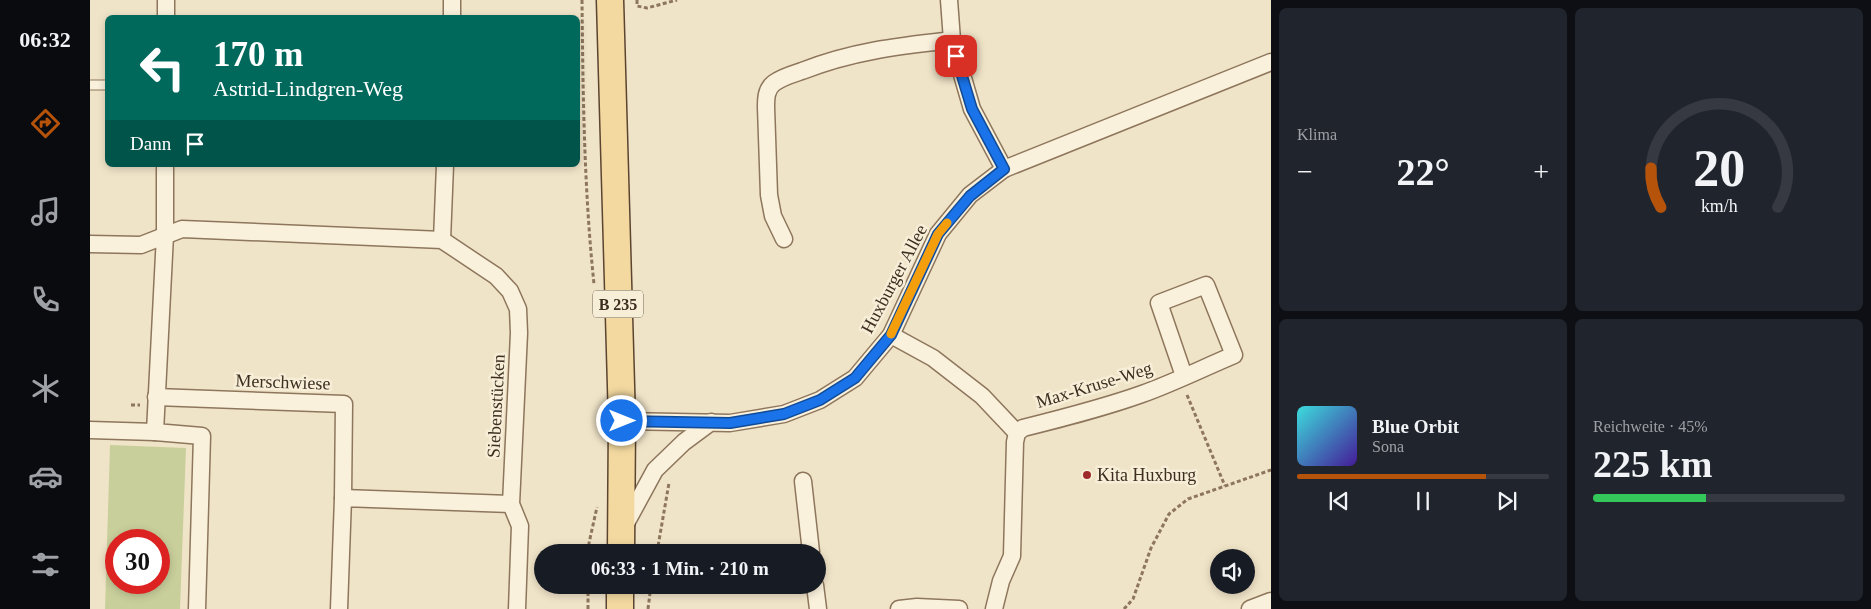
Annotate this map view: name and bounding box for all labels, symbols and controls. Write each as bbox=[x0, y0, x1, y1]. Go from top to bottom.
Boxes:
text: 06:32 bbox=[19, 27, 71, 52]
icon: left bbox=[130, 35, 195, 100]
text: 170 m bbox=[213, 35, 303, 74]
pin bbox=[935, 35, 977, 77]
icon: arrive bbox=[942, 42, 970, 70]
text: Astrid-Lindgren-Weg bbox=[213, 76, 403, 101]
icon: directions bbox=[28, 106, 63, 141]
text: Klima bbox=[1297, 126, 1337, 143]
icon: arrive bbox=[181, 130, 209, 158]
text: Dann bbox=[130, 133, 171, 154]
text: 20 bbox=[1693, 140, 1745, 197]
text: 22° bbox=[1396, 151, 1450, 193]
text: − bbox=[1297, 156, 1313, 187]
text: + bbox=[1533, 156, 1549, 187]
icon: music bbox=[28, 194, 63, 229]
text: km/h bbox=[1701, 196, 1737, 216]
street label: Huxburger Allee bbox=[857, 221, 931, 337]
icon: phone bbox=[28, 282, 63, 317]
road number: B 235 bbox=[593, 290, 643, 318]
street label: Siebenstücken bbox=[483, 354, 509, 458]
street label: Max-Kruse-Weg bbox=[1033, 358, 1155, 412]
street label: Merschwiese bbox=[235, 370, 331, 394]
icon: climate bbox=[28, 371, 63, 406]
position arrow bbox=[595, 394, 647, 446]
text: Blue Orbit bbox=[1372, 416, 1459, 437]
text: Reichweite · 45% bbox=[1593, 418, 1708, 435]
text: Sona bbox=[1372, 438, 1404, 455]
text: 225 km bbox=[1593, 443, 1712, 485]
icon: car bbox=[28, 459, 63, 494]
place label: Kita Huxburg bbox=[1097, 465, 1196, 485]
marker: Kita Huxburg bbox=[1081, 469, 1093, 481]
icon: previous bbox=[1325, 487, 1353, 515]
icon: pause bbox=[1409, 487, 1437, 515]
icon: next bbox=[1493, 487, 1521, 515]
speed limit sign: 30 bbox=[105, 529, 170, 594]
icon: filters bbox=[28, 547, 63, 582]
map controls bbox=[1210, 549, 1255, 594]
button: sound bbox=[1210, 549, 1255, 594]
text: 06:33 · 1 Min. · 210 m bbox=[591, 558, 769, 579]

